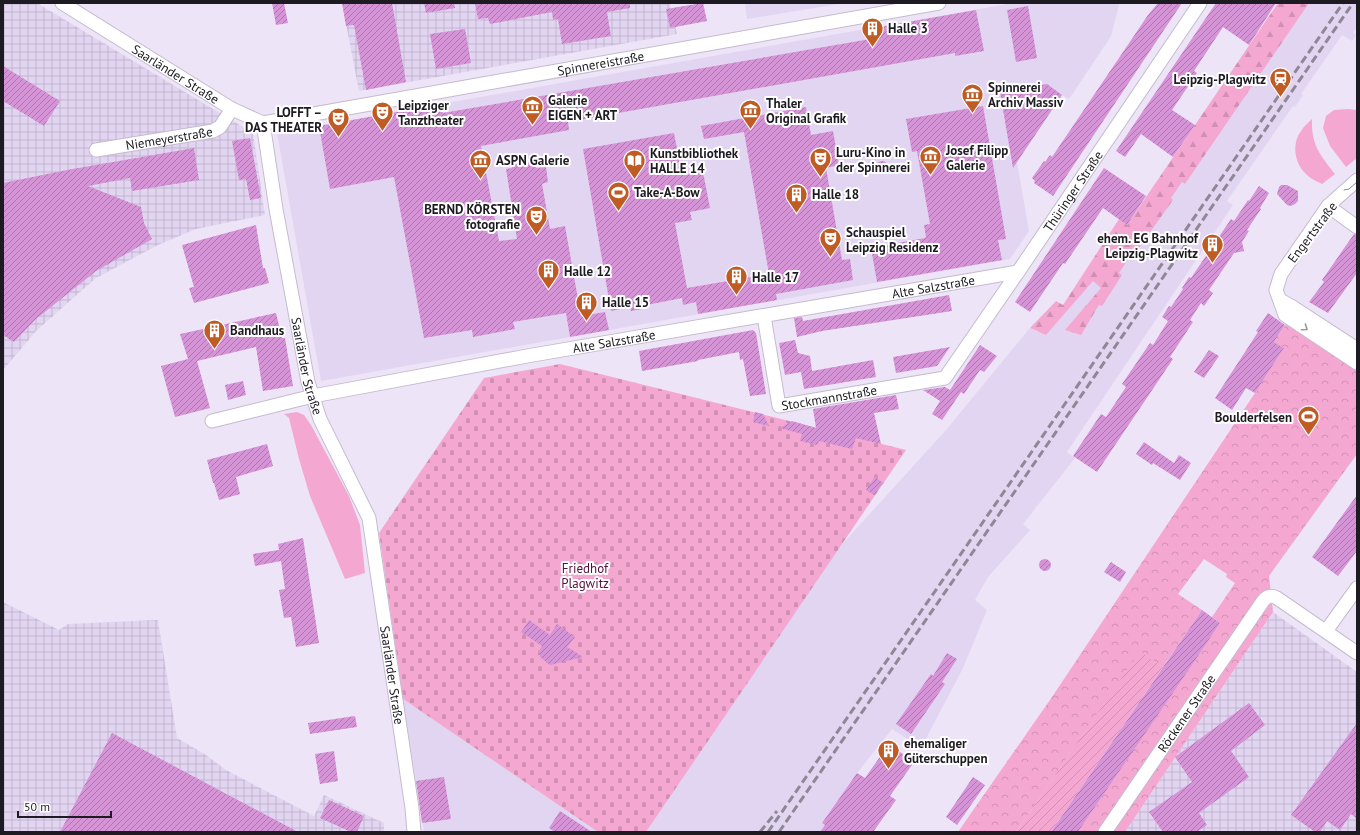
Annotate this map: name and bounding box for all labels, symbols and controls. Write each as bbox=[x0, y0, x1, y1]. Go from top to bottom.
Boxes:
building icon: Halle 3 bbox=[860, 15, 886, 48]
place label: Halle 3 bbox=[888, 20, 928, 37]
street label: Saarländer Straße bbox=[129, 41, 222, 108]
street label: Spinnereistraße bbox=[556, 47, 646, 80]
station icon: Leipzig-Plagwitz bbox=[1268, 66, 1294, 99]
place label: Leipzig-Plagwitz bbox=[1174, 71, 1266, 88]
place label: Spinnerei Archiv Massiv bbox=[988, 79, 1064, 111]
museum icon: Spinnerei Archiv Massiv bbox=[959, 81, 985, 114]
place label: Galerie EIGEN + ART bbox=[548, 92, 618, 124]
museum icon: Galerie EIGEN + ART bbox=[520, 94, 546, 127]
place label: Thaler Original Grafik bbox=[766, 95, 847, 127]
place label: Leipziger Tanztheater bbox=[398, 97, 464, 129]
museum icon: Thaler Original Grafik bbox=[738, 97, 764, 130]
theatre icon: Leipziger Tanztheater bbox=[369, 99, 395, 132]
place label: LOFFT – DAS THEATER bbox=[245, 104, 322, 136]
theatre icon: LOFFT – DAS THEATER bbox=[325, 106, 351, 139]
street label: Niemeyerstraße bbox=[124, 123, 214, 154]
place label: Josef Filipp Galerie bbox=[945, 142, 1008, 174]
place label: Luru-Kino in der Spinnerei bbox=[836, 144, 910, 176]
museum icon: Josef Filipp Galerie bbox=[917, 144, 943, 177]
place label: Kunstbibliothek HALLE 14 bbox=[650, 145, 739, 177]
theatre icon: Luru-Kino in der Spinnerei bbox=[807, 146, 833, 179]
museum icon: ASPN Galerie bbox=[467, 147, 493, 180]
library icon: Kunstbibliothek HALLE 14 bbox=[621, 147, 647, 180]
street label: Thüringer Straße bbox=[1040, 147, 1107, 235]
place label: ASPN Galerie bbox=[496, 152, 570, 169]
sports icon: Take-A-Bow bbox=[605, 179, 631, 212]
building icon: Halle 18 bbox=[783, 181, 809, 214]
place label: Take-A-Bow bbox=[634, 184, 700, 201]
place label: Halle 18 bbox=[812, 186, 859, 203]
street label: Engertstraße bbox=[1284, 198, 1341, 266]
place label: BERND KÖRSTEN fotografie bbox=[424, 201, 520, 233]
theatre icon: BERND KÖRSTEN fotografie bbox=[523, 203, 549, 236]
place label: Schauspiel Leipzig Residenz bbox=[846, 224, 938, 256]
theatre icon: Schauspiel Leipzig Residenz bbox=[818, 226, 844, 259]
place label: ehem. EG Bahnhof Leipzig-Plagwitz bbox=[1097, 230, 1199, 262]
building icon: ehem. EG Bahnhof Leipzig-Plagwitz bbox=[1200, 232, 1226, 265]
building icon: Halle 12 bbox=[536, 258, 562, 291]
place label: Halle 12 bbox=[564, 263, 611, 280]
building icon: Halle 17 bbox=[723, 264, 749, 297]
place label: Halle 17 bbox=[752, 269, 799, 286]
street label: Alte Salzstraße bbox=[891, 272, 976, 302]
building icon: Halle 15 bbox=[574, 289, 600, 322]
place label: Halle 15 bbox=[602, 294, 649, 311]
street label: Saarländer Straße bbox=[287, 316, 326, 417]
building icon: Bandhaus bbox=[202, 317, 228, 350]
place label: Bandhaus bbox=[230, 322, 285, 339]
one-way arrow bbox=[1300, 323, 1307, 330]
street label: Alte Salzstraße bbox=[571, 326, 657, 357]
street label: Stockmannstraße bbox=[780, 382, 878, 414]
sports icon: Boulderfelsen bbox=[1295, 404, 1321, 437]
place label: Boulderfelsen bbox=[1215, 409, 1292, 426]
park label: Friedhof Plagwitz bbox=[561, 560, 609, 592]
street label: Saarländer Straße bbox=[376, 625, 408, 726]
street label: Röckener Straße bbox=[1154, 671, 1219, 756]
place label: ehemaliger Güterschuppen bbox=[904, 735, 987, 767]
building icon: ehemaliger Güterschuppen bbox=[876, 737, 902, 770]
scale bar bbox=[18, 793, 111, 819]
text: 50 m bbox=[24, 799, 50, 814]

